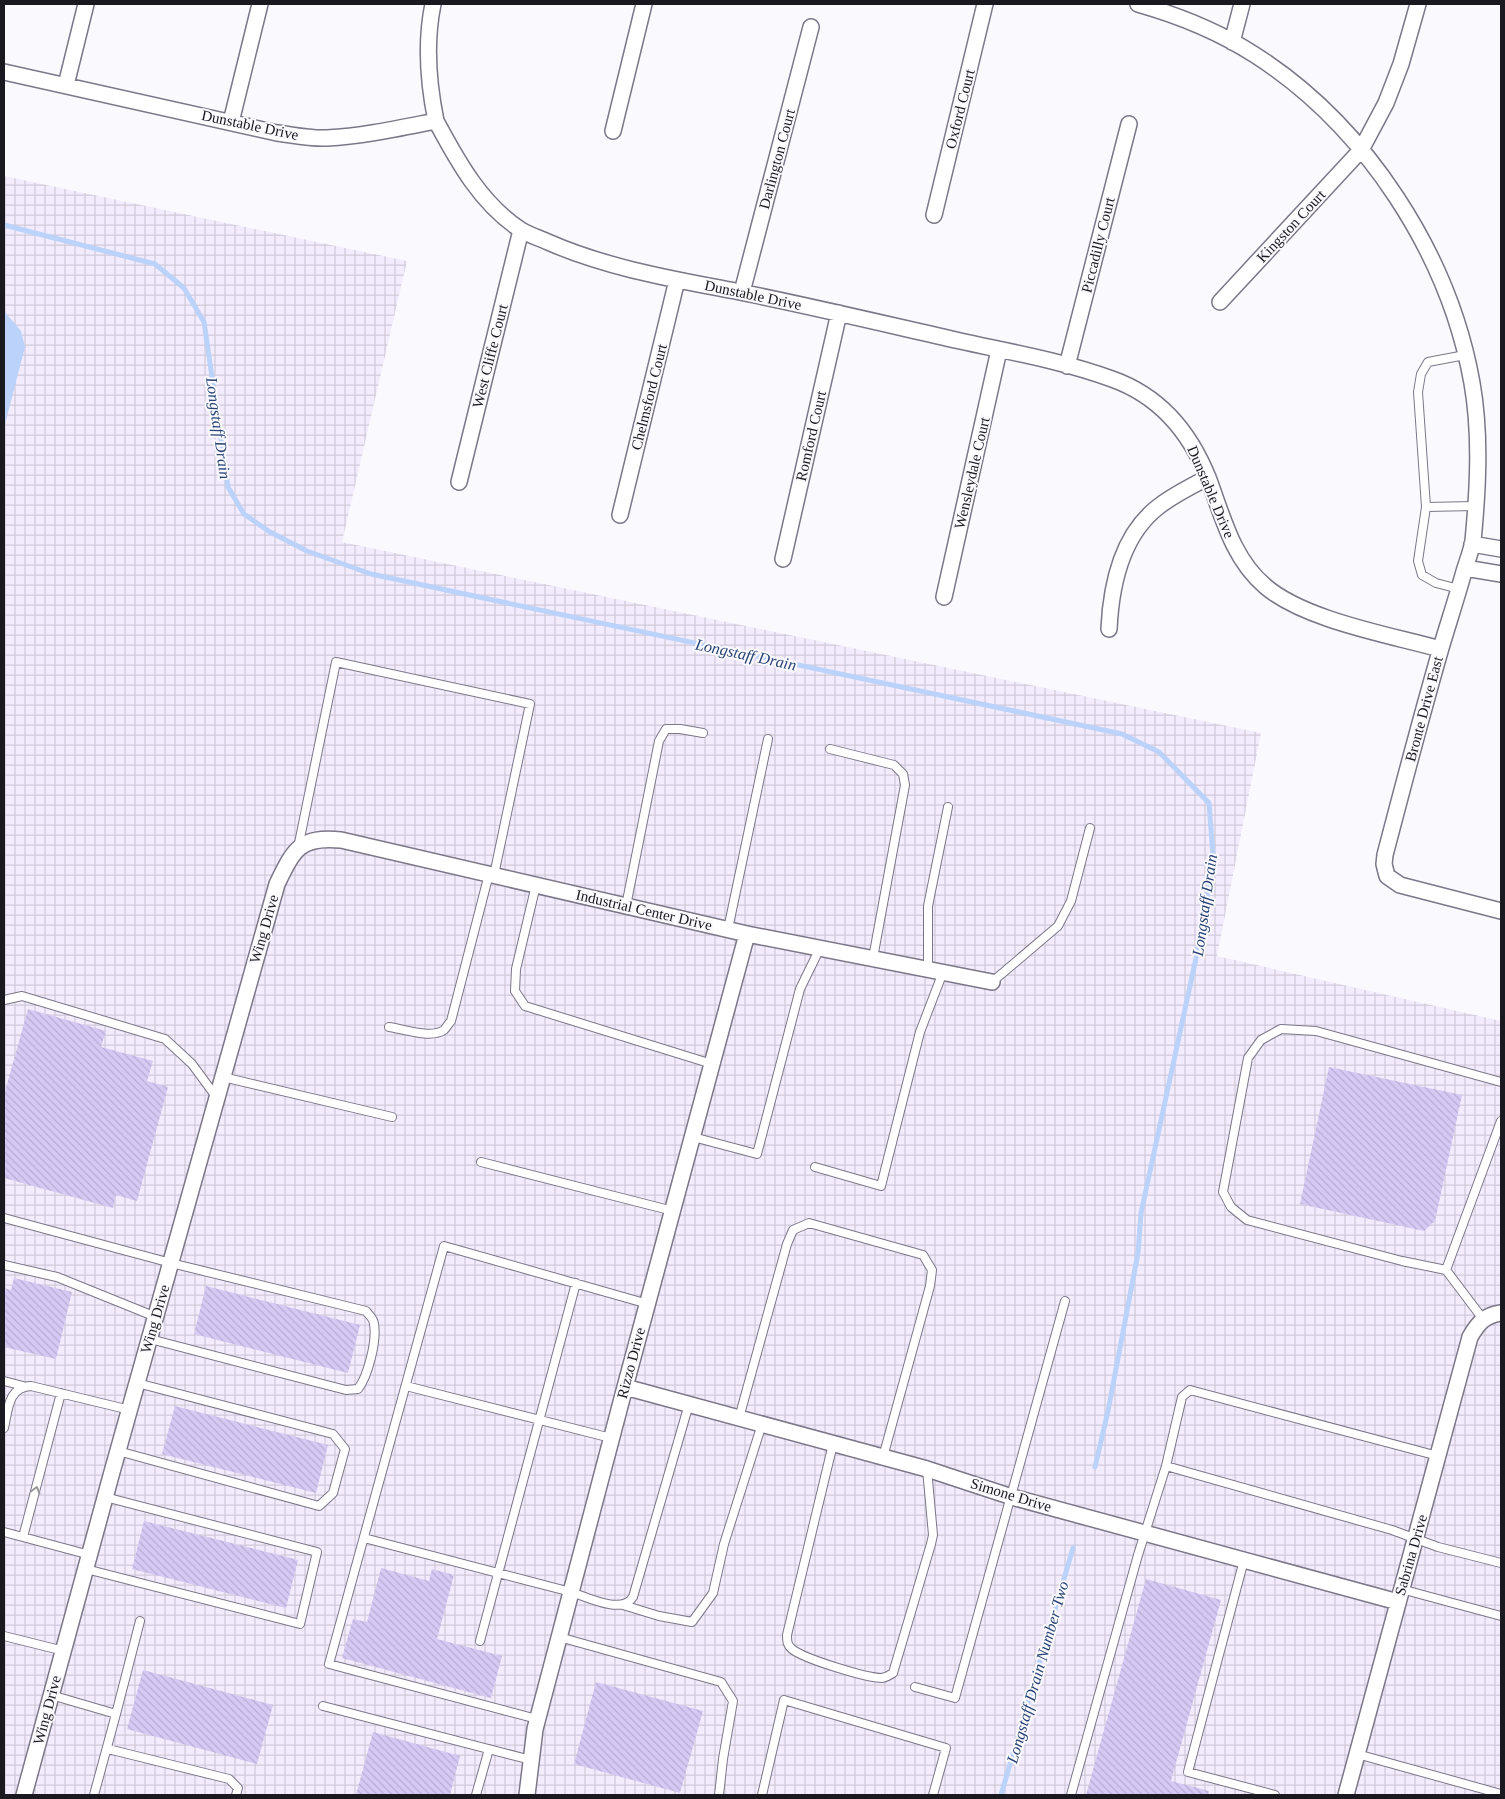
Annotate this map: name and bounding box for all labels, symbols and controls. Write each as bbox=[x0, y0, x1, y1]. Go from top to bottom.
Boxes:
street label: Oxford Court bbox=[942, 67, 978, 150]
street label: Darlington Court bbox=[756, 106, 798, 211]
street label: Dunstable Drive bbox=[200, 107, 300, 143]
street label: Kingston Court bbox=[1253, 186, 1329, 265]
street label: Piccadilly Court bbox=[1078, 195, 1118, 294]
street label: Dunstable Drive bbox=[703, 277, 803, 313]
street label: West Cliffe Court bbox=[469, 302, 511, 409]
street label: Chelmsford Court bbox=[628, 342, 670, 452]
water label: Longstaff Drain bbox=[202, 375, 234, 480]
street label: Romford Court bbox=[793, 389, 829, 483]
street label: Wensleydale Court bbox=[951, 415, 993, 530]
street label: Dunstable Drive bbox=[1184, 443, 1238, 541]
water label: Longstaff Drain bbox=[693, 635, 798, 674]
street label: Bronte Drive East bbox=[1402, 654, 1446, 763]
water label: Longstaff Drain bbox=[1189, 853, 1221, 958]
street label: Industrial Center Drive bbox=[574, 887, 714, 934]
street label: Wing Drive bbox=[247, 893, 282, 965]
street label: Wing Drive bbox=[138, 1283, 173, 1355]
street label: Rizzo Drive bbox=[614, 1325, 648, 1400]
street label: Simone Drive bbox=[969, 1475, 1054, 1515]
one-way arrow bbox=[30, 1485, 41, 1494]
street label: Sabrina Drive bbox=[1392, 1512, 1430, 1597]
water label: Longstaff Drain Number Two bbox=[1003, 1579, 1073, 1766]
street label: Wing Drive bbox=[30, 1673, 64, 1746]

